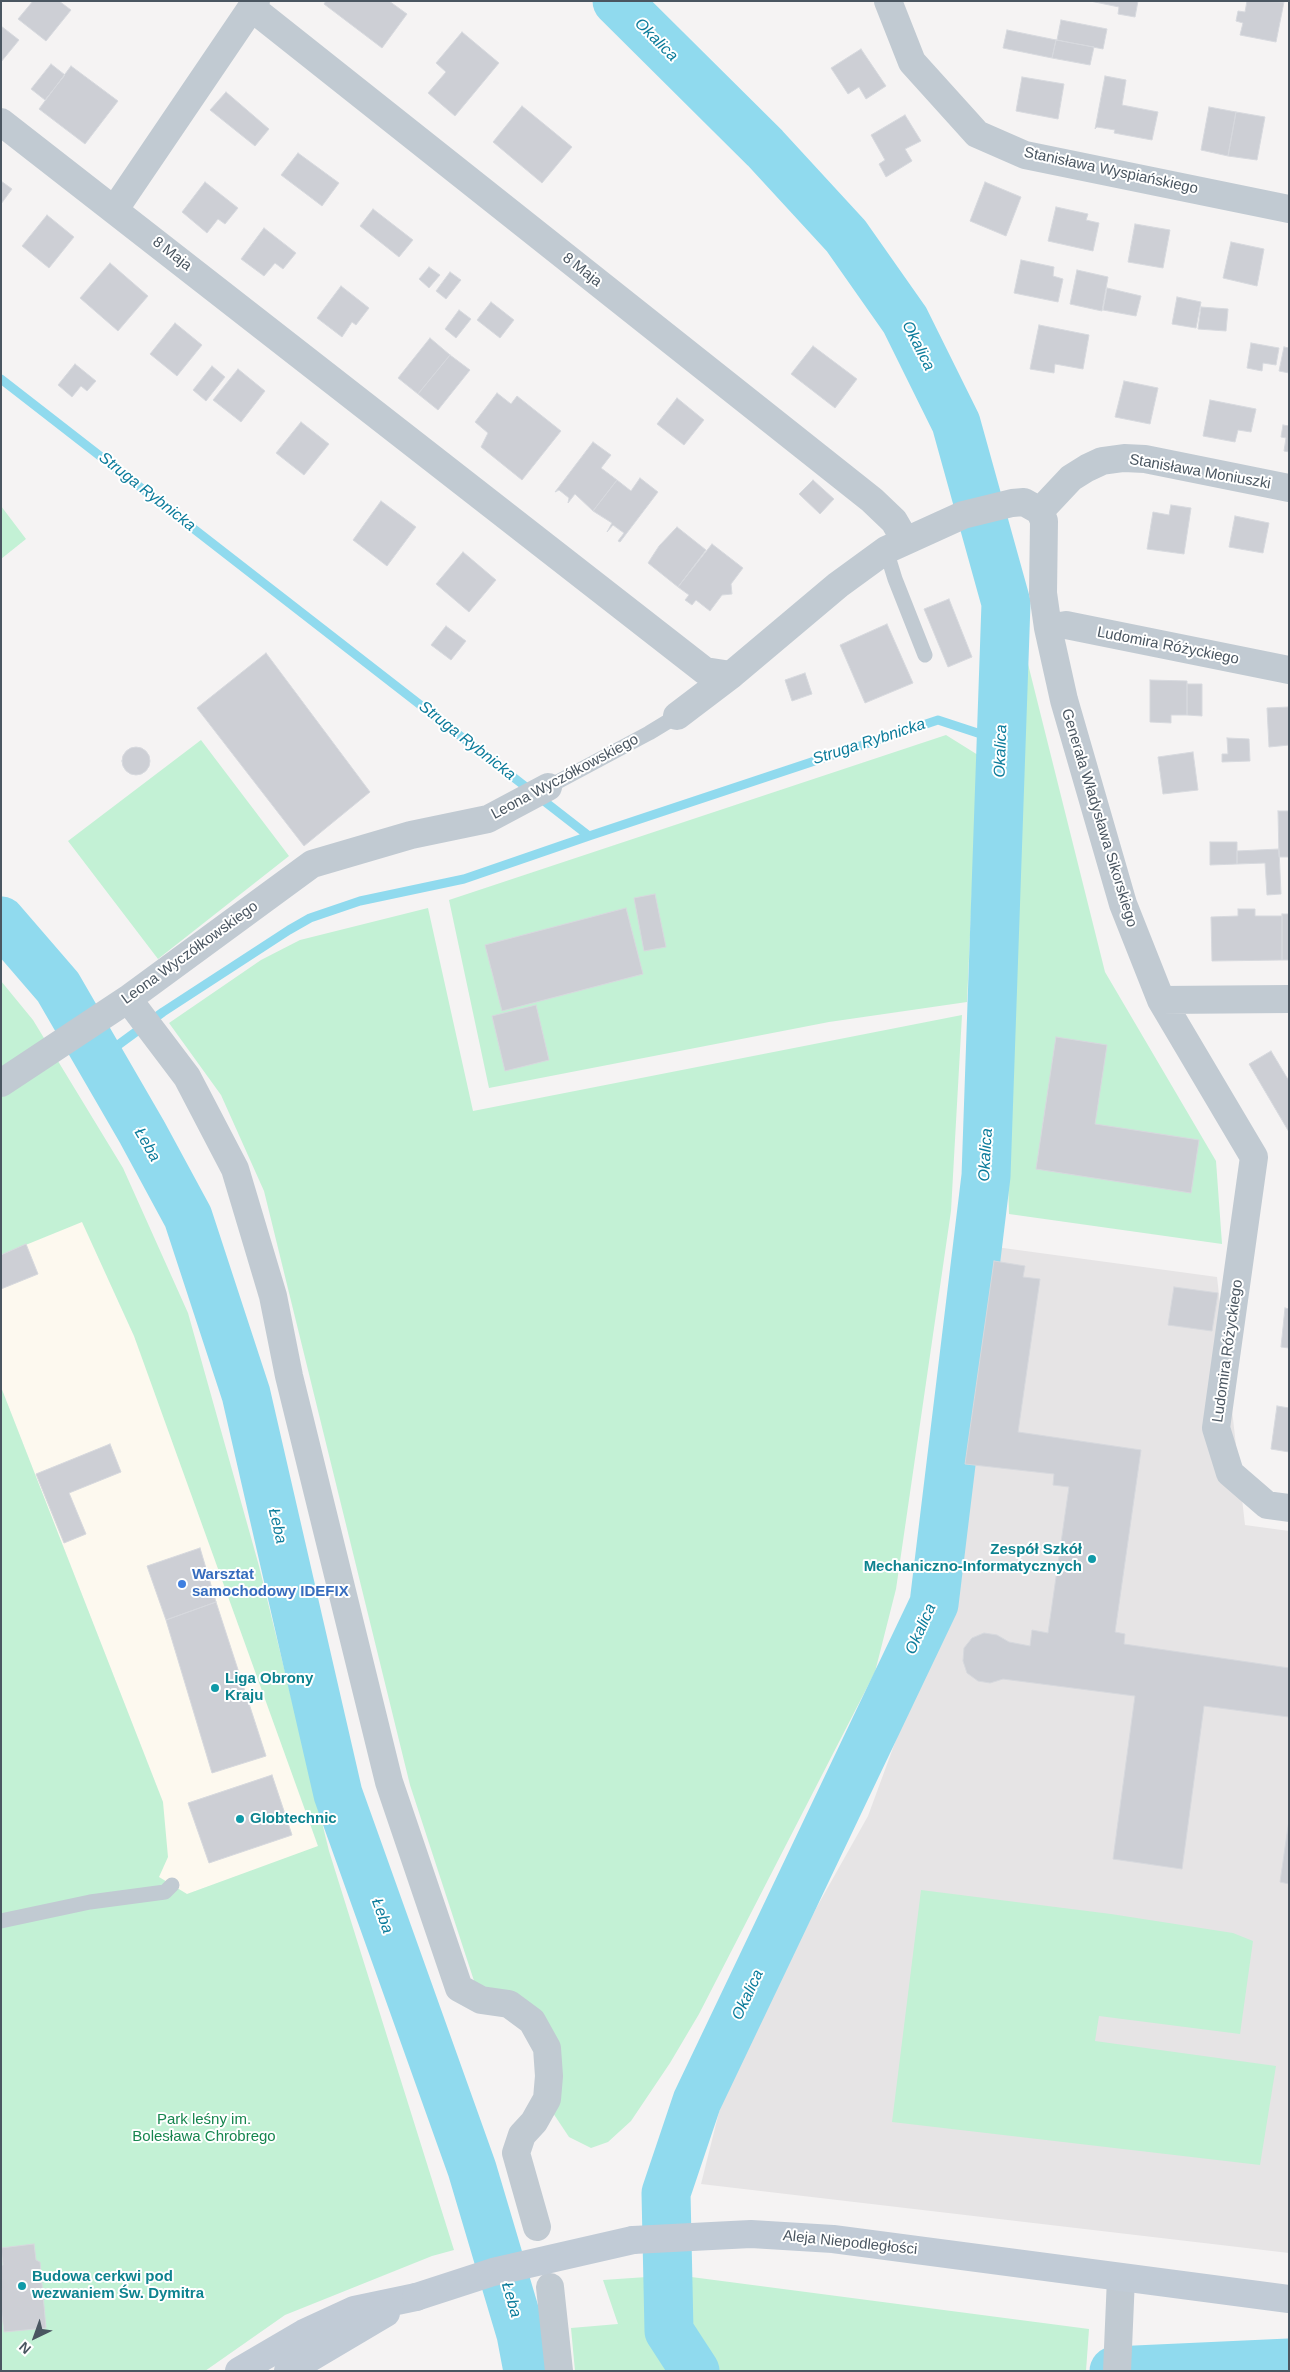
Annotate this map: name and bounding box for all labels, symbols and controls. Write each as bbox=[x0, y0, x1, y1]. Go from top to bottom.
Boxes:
water label: Okalica bbox=[630, 14, 682, 66]
street label: Stanisława Wyspiańskiego bbox=[1022, 144, 1200, 198]
street label: 8 Maja bbox=[149, 233, 195, 275]
street label: 8 Maja bbox=[559, 249, 605, 291]
water label: Okalica bbox=[897, 318, 939, 374]
water label: Struga Rybnicka bbox=[95, 448, 199, 536]
street label: Stanisława Moniuszki bbox=[1128, 451, 1272, 493]
street label: Ludomira Różyckiego bbox=[1095, 623, 1241, 669]
water label: Struga Rybnicka bbox=[415, 697, 519, 785]
street label: Generała Władysława Sikorskiego bbox=[1057, 707, 1141, 929]
water label: Struga Rybnicka bbox=[810, 715, 928, 769]
water label: Okalica bbox=[990, 724, 1012, 778]
street label: Leona Wyczółkowskiego bbox=[488, 731, 642, 823]
street label: Leona Wyczółkowskiego bbox=[118, 897, 262, 1009]
water label: Łeba bbox=[130, 1125, 164, 1165]
water label: Okalica bbox=[975, 1128, 997, 1182]
street label: Ludomira Różyckiego bbox=[1209, 1278, 1247, 1424]
water label: Łeba bbox=[264, 1506, 290, 1546]
place label: Zespół Szkół Mechaniczno-Informatycznych bbox=[864, 1541, 1082, 1576]
marker: Zespół Szkół Mechaniczno-Informatycznych bbox=[1086, 1553, 1098, 1565]
place label: Warsztat samochodowy IDEFIX bbox=[192, 1566, 349, 1601]
marker: Warsztat samochodowy IDEFIX bbox=[176, 1578, 188, 1590]
water label: Okalica bbox=[901, 1601, 941, 1657]
place label: Liga Obrony Kraju bbox=[225, 1670, 313, 1705]
marker: Liga Obrony Kraju bbox=[209, 1682, 221, 1694]
place label: Globtechnic bbox=[250, 1810, 337, 1828]
marker: Globtechnic bbox=[234, 1813, 246, 1825]
water label: Łeba bbox=[367, 1896, 397, 1936]
water label: Okalica bbox=[728, 1967, 768, 2023]
park label: Park leśny im. Bolesława Chrobrego bbox=[132, 2111, 276, 2146]
street label: Aleja Niepodległości bbox=[782, 2227, 918, 2259]
place label: Budowa cerkwi pod wezwaniem Św. Dymitra bbox=[32, 2268, 204, 2303]
marker: Budowa cerkwi pod wezwaniem Św. Dymitra bbox=[16, 2280, 28, 2292]
water label: Łeba bbox=[497, 2280, 525, 2320]
north arrow bbox=[10, 2312, 60, 2362]
text: N bbox=[16, 2339, 34, 2357]

